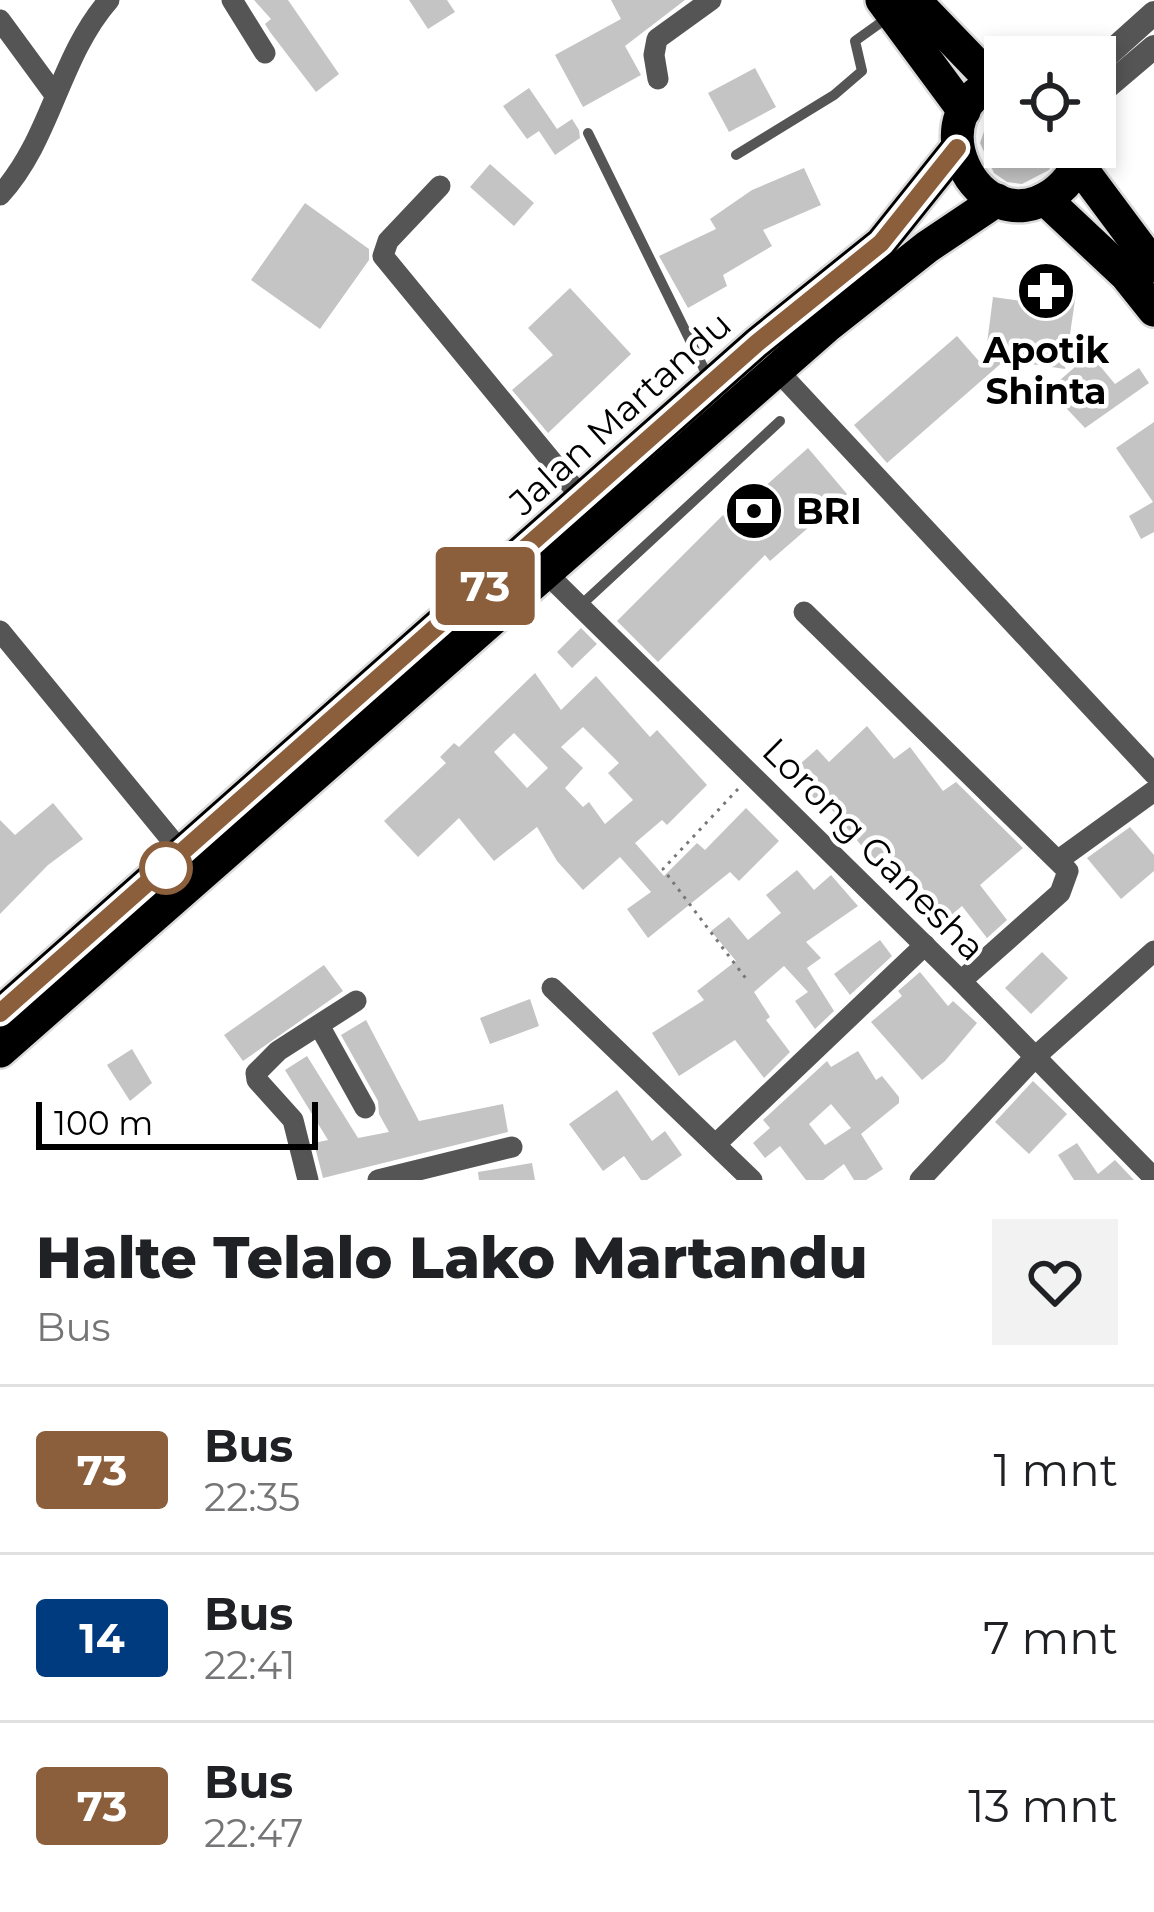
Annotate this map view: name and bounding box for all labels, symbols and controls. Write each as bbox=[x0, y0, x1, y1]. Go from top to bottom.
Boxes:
map controls bbox=[984, 36, 1116, 168]
button: locate bbox=[984, 36, 1116, 168]
pharmacy icon: Apotik Shinta bbox=[1015, 260, 1077, 322]
street label: Jalan Martandu bbox=[500, 302, 740, 525]
place label: Apotik Shinta bbox=[982, 328, 1109, 413]
bank icon: BRI bbox=[723, 480, 785, 542]
place label: BRI bbox=[796, 489, 862, 533]
line badge: 73 bbox=[431, 547, 539, 625]
text: 73 bbox=[460, 560, 510, 612]
street label: Lorong Ganesha bbox=[754, 729, 994, 969]
unlabelled marker bbox=[141, 843, 191, 893]
scale bar bbox=[36, 1096, 318, 1149]
text: 100 m bbox=[54, 1103, 153, 1143]
button: heart bbox=[992, 1219, 1118, 1345]
text: Halte Telalo Lako Martandu bbox=[36, 1223, 868, 1292]
text: Bus bbox=[36, 1303, 111, 1351]
text: Bus bbox=[204, 1418, 293, 1473]
text: 1 mnt bbox=[994, 1442, 1118, 1497]
text: 73 bbox=[77, 1444, 127, 1496]
text: 22:35 bbox=[204, 1473, 300, 1521]
text: Bus bbox=[204, 1586, 293, 1641]
text: 7 mnt bbox=[983, 1610, 1118, 1665]
text: 14 bbox=[79, 1612, 125, 1664]
text: 22:41 bbox=[204, 1641, 295, 1689]
text: Bus bbox=[204, 1754, 293, 1809]
text: 13 mnt bbox=[968, 1778, 1118, 1833]
text: 73 bbox=[77, 1780, 127, 1832]
text: 22:47 bbox=[204, 1809, 303, 1857]

